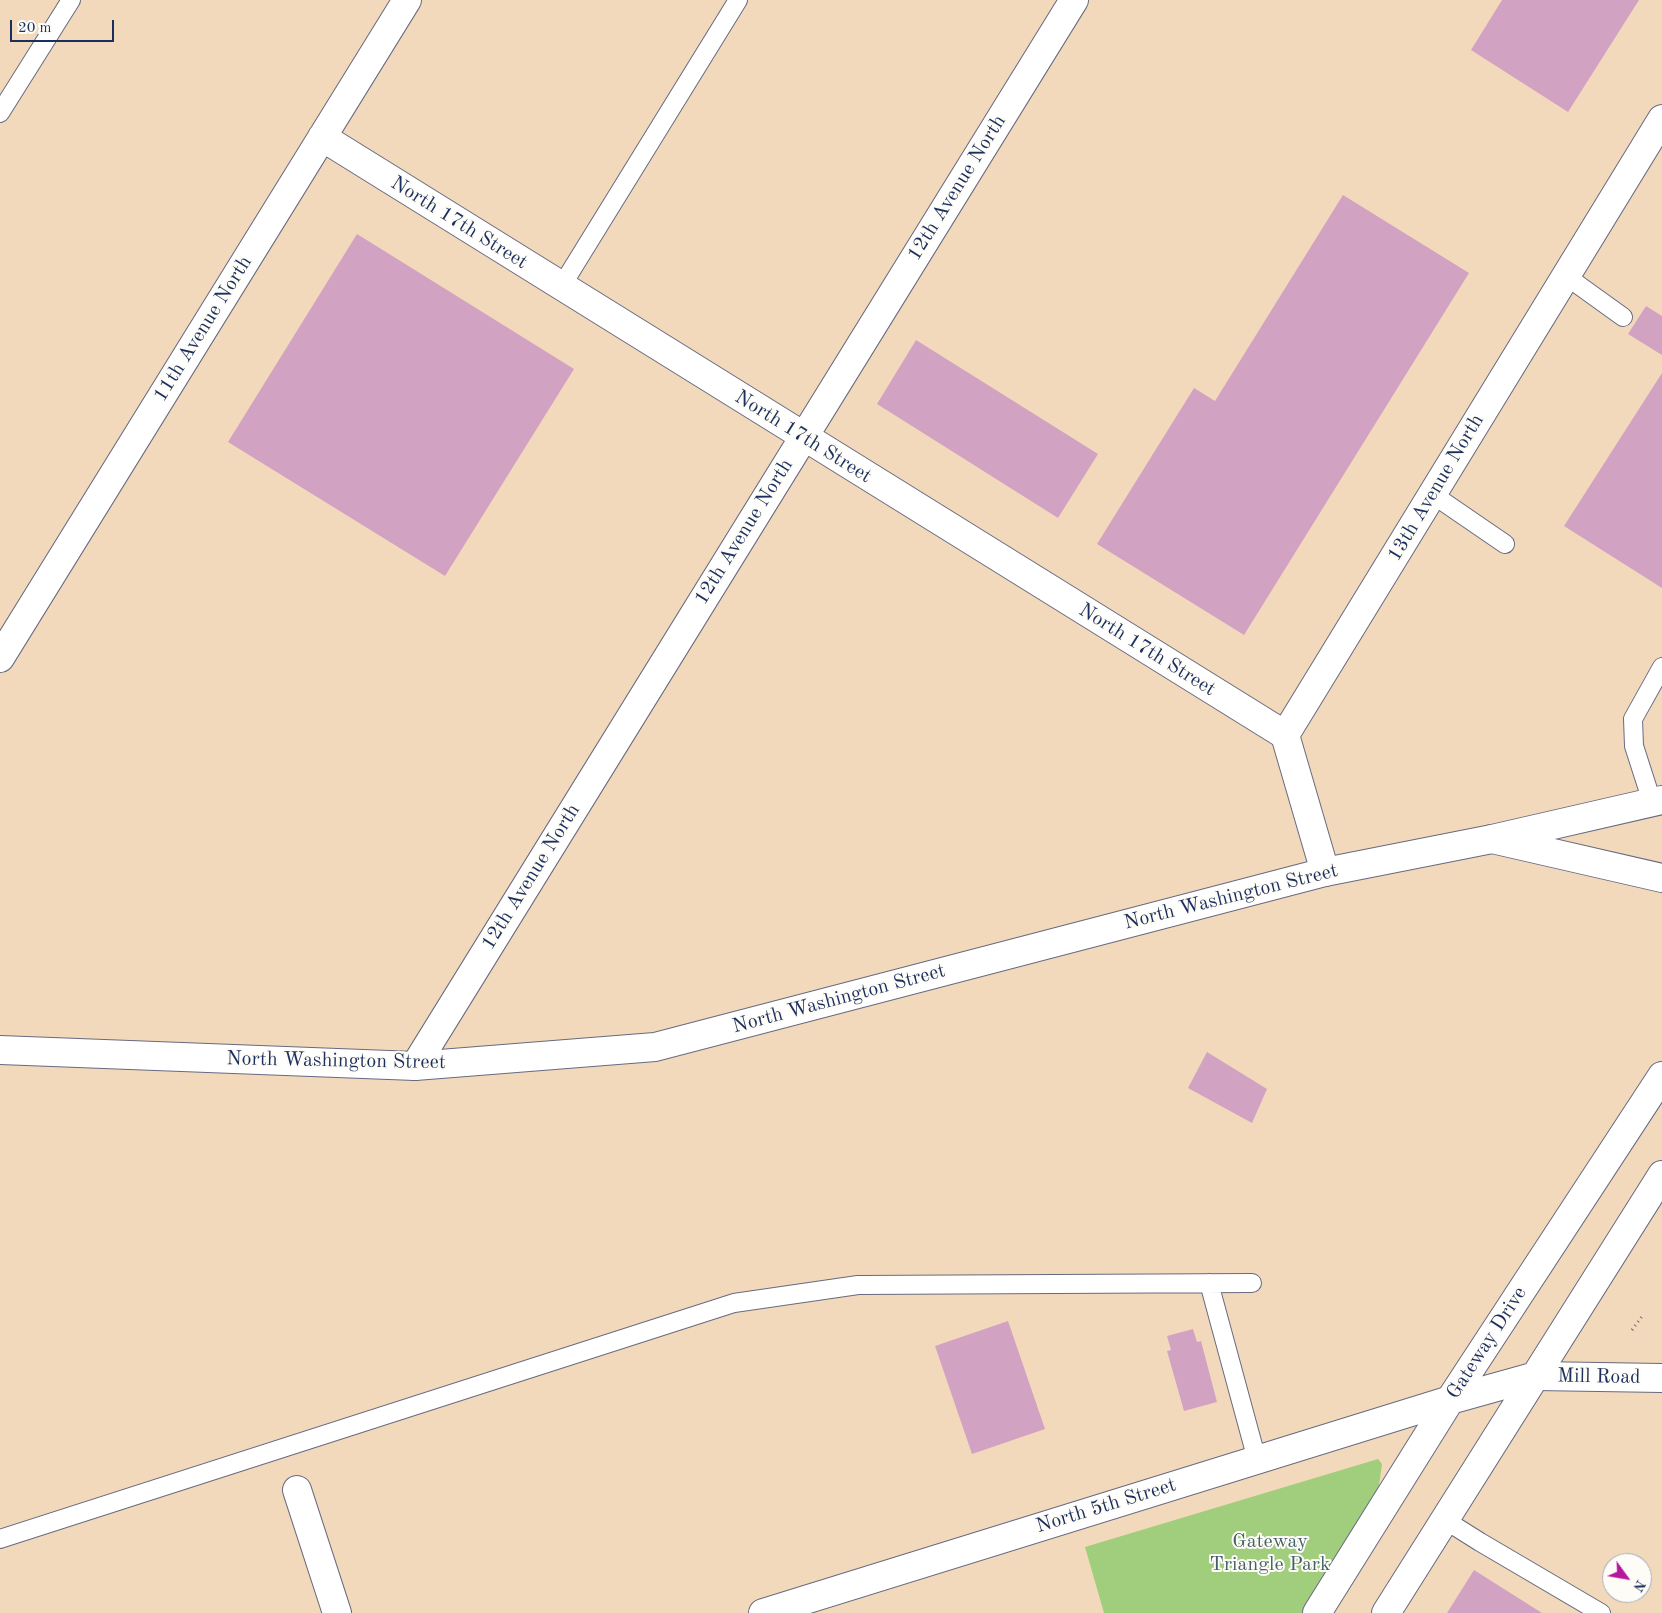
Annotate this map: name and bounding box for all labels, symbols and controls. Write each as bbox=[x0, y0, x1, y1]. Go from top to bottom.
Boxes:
scale bar bbox=[12, 10, 116, 42]
text: 20 m bbox=[18, 21, 52, 36]
street label: 12th Avenue North bbox=[903, 111, 1011, 265]
street label: North 17th Street bbox=[386, 171, 532, 275]
street label: 11th Avenue North bbox=[149, 252, 257, 406]
street label: North 17th Street bbox=[730, 385, 876, 489]
street label: 13th Avenue North bbox=[1383, 410, 1489, 566]
street label: 12th Avenue North bbox=[690, 455, 798, 609]
street label: North 17th Street bbox=[1074, 598, 1220, 702]
street label: 12th Avenue North bbox=[477, 800, 585, 954]
street label: North Washington Street bbox=[1122, 859, 1340, 935]
street label: North Washington Street bbox=[730, 959, 948, 1039]
street label: North Washington Street bbox=[226, 1047, 446, 1075]
street label: Gateway Drive bbox=[1442, 1282, 1532, 1404]
street label: Mill Road bbox=[1557, 1364, 1641, 1390]
street label: North 5th Street bbox=[1033, 1473, 1179, 1539]
park label: Gateway Triangle Park bbox=[1210, 1530, 1330, 1577]
north arrow bbox=[1602, 1553, 1652, 1603]
text: N bbox=[1630, 1577, 1648, 1594]

